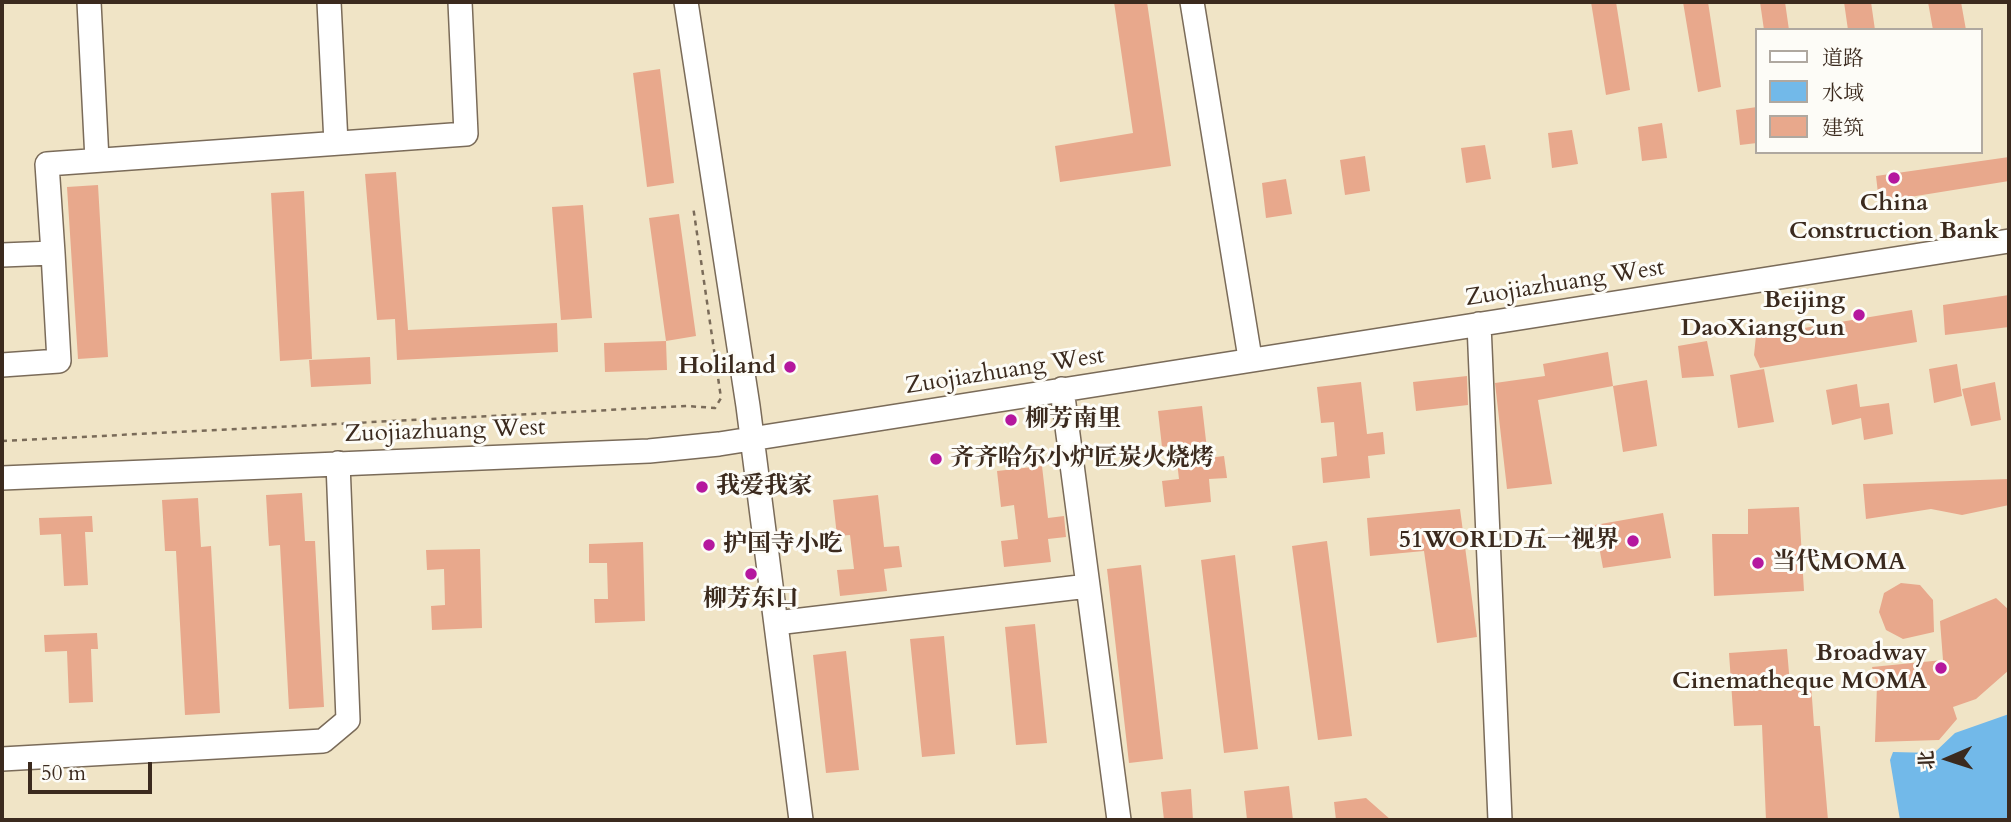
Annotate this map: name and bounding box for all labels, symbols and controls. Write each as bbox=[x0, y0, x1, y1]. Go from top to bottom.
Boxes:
legend bbox=[1756, 28, 1983, 154]
text: 道路 bbox=[1822, 44, 1864, 73]
text: 水域 bbox=[1822, 79, 1864, 108]
text: 建筑 bbox=[1822, 114, 1864, 143]
marker: China Construction Bank bbox=[1886, 170, 1902, 186]
place label: China Construction Bank bbox=[1789, 190, 1999, 246]
street label: Zuojiazhuang West bbox=[1463, 254, 1667, 314]
place label: Beijing DaoXiangCun bbox=[1681, 287, 1845, 343]
marker: Beijing DaoXiangCun bbox=[1851, 307, 1867, 323]
street label: Zuojiazhuang West bbox=[903, 342, 1107, 402]
place label: Holiland bbox=[678, 353, 776, 381]
marker: Holiland bbox=[782, 359, 798, 375]
place label: 柳芳南里 bbox=[1025, 406, 1121, 434]
marker: 柳芳南里 bbox=[1003, 412, 1019, 428]
street label: Zuojiazhuang West bbox=[344, 414, 546, 450]
place label: 齐齐哈尔小炉匠炭火烧烤 bbox=[950, 445, 1214, 473]
marker: 齐齐哈尔小炉匠炭火烧烤 bbox=[928, 451, 944, 467]
place label: 我爱我家 bbox=[716, 473, 812, 501]
marker: 我爱我家 bbox=[694, 479, 710, 495]
place label: 51WORLD五一视界 bbox=[1399, 527, 1619, 555]
place label: 护国寺小吃 bbox=[723, 531, 843, 559]
marker: 51WORLD五一视界 bbox=[1625, 533, 1641, 549]
marker: 护国寺小吃 bbox=[701, 537, 717, 553]
place label: 当代MOMA bbox=[1772, 549, 1906, 577]
marker: 当代MOMA bbox=[1750, 555, 1766, 571]
marker: 柳芳东口 bbox=[743, 566, 759, 582]
place label: 柳芳东口 bbox=[703, 586, 799, 614]
place label: Broadway Cinematheque MOMA bbox=[1672, 640, 1927, 696]
marker: Broadway Cinematheque MOMA bbox=[1933, 660, 1949, 676]
north arrow bbox=[1913, 724, 1983, 794]
scale bar bbox=[32, 748, 156, 792]
text: 北 bbox=[1914, 750, 1941, 770]
text: 50 m bbox=[41, 759, 86, 788]

